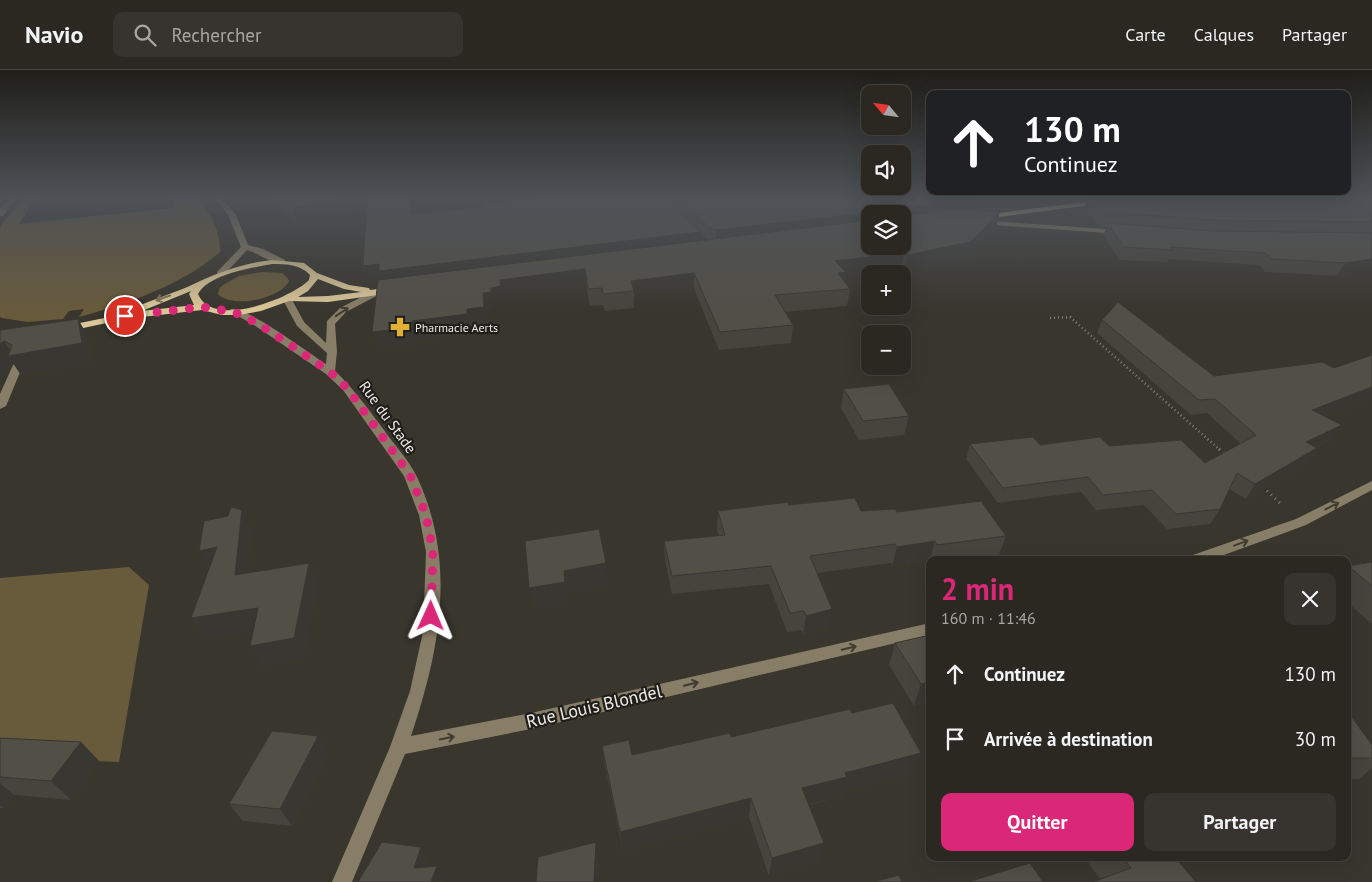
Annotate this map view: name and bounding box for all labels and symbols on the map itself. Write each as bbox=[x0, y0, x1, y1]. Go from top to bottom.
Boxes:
north arrow bbox=[861, 85, 911, 135]
one-way arrow bbox=[156, 294, 171, 303]
pin bbox=[104, 295, 146, 337]
one-way arrow bbox=[335, 307, 349, 317]
pharmacy icon: Pharmacie Aerts bbox=[389, 316, 411, 338]
place label: Pharmacie Aerts bbox=[415, 320, 498, 335]
street label: Rue du Stade bbox=[355, 377, 421, 457]
one-way arrow bbox=[1324, 501, 1339, 510]
one-way arrow bbox=[1233, 538, 1248, 547]
position arrow bbox=[404, 589, 456, 641]
one-way arrow bbox=[841, 643, 857, 652]
street label: Rue Louis Blondel bbox=[524, 679, 665, 733]
one-way arrow bbox=[683, 679, 699, 688]
one-way arrow bbox=[438, 732, 454, 742]

